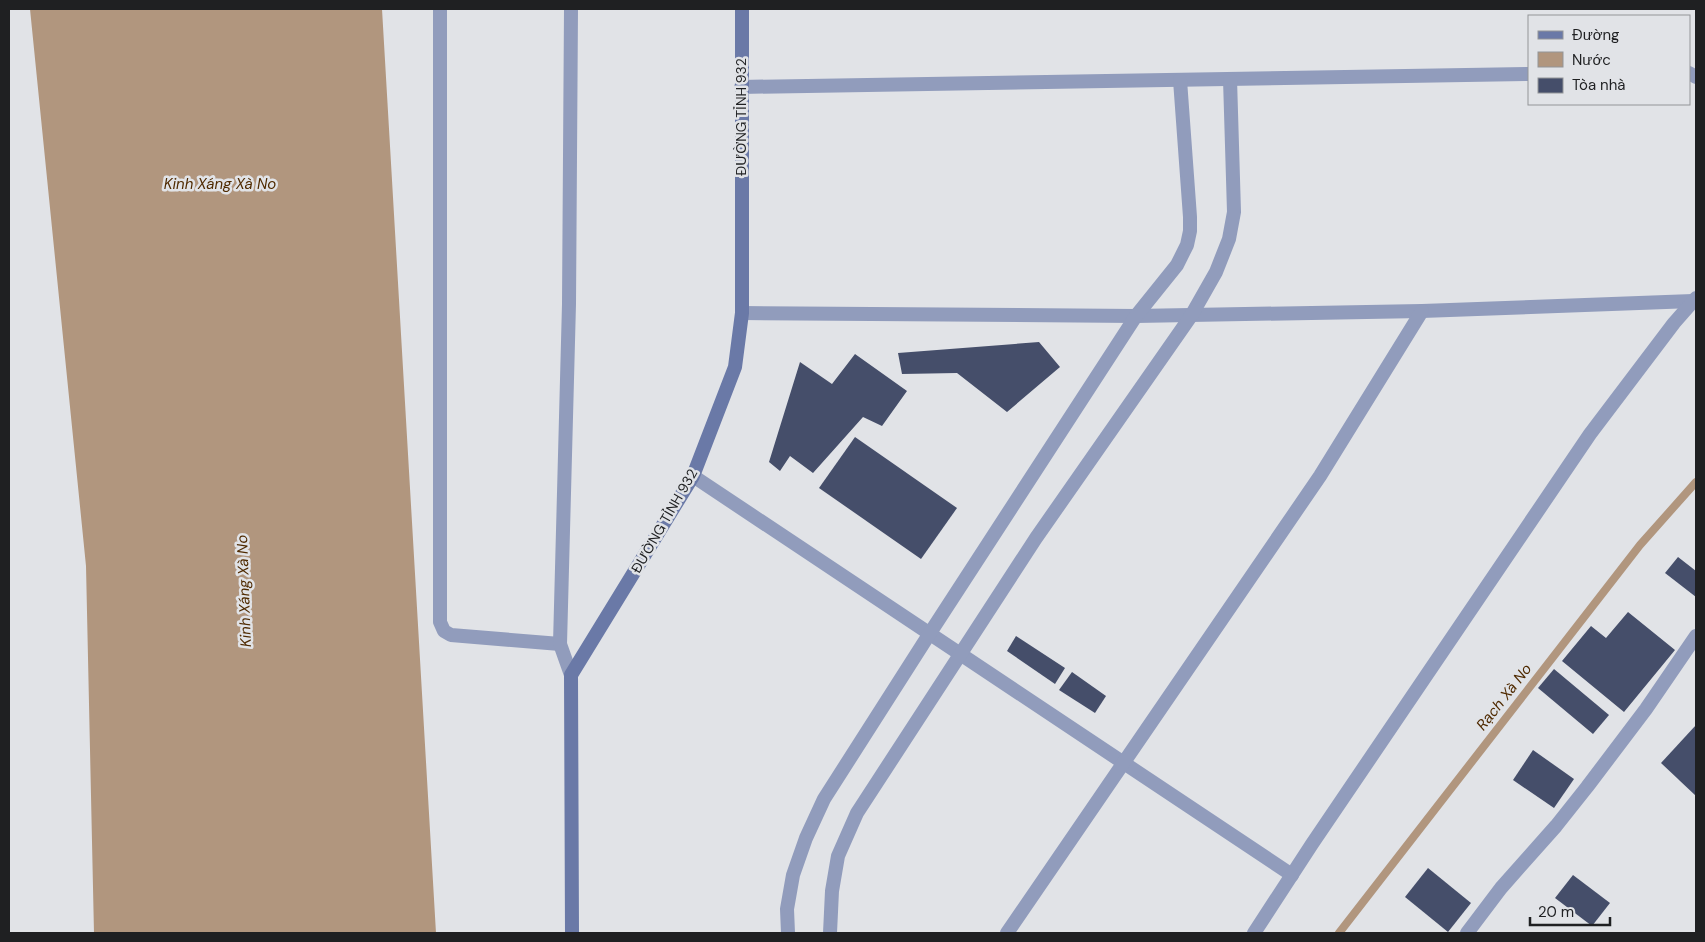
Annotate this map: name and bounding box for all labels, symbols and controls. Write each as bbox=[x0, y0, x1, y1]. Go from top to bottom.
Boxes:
legend bbox=[1528, 15, 1690, 105]
text: Đường bbox=[1572, 25, 1620, 45]
text: Nước bbox=[1572, 50, 1611, 70]
street label: ĐƯỜNG TỈNH 932 bbox=[732, 58, 750, 176]
text: Tòa nhà bbox=[1572, 75, 1626, 95]
water label: Kinh Xáng Xà No bbox=[164, 174, 276, 194]
street label: ĐƯỜNG TỈNH 932 bbox=[627, 466, 701, 576]
water label: Kinh Xáng Xà No bbox=[232, 534, 256, 648]
water label: Rạch Xà No bbox=[1472, 660, 1536, 734]
scale bar bbox=[1530, 894, 1610, 926]
text: 20 m bbox=[1538, 902, 1574, 922]

